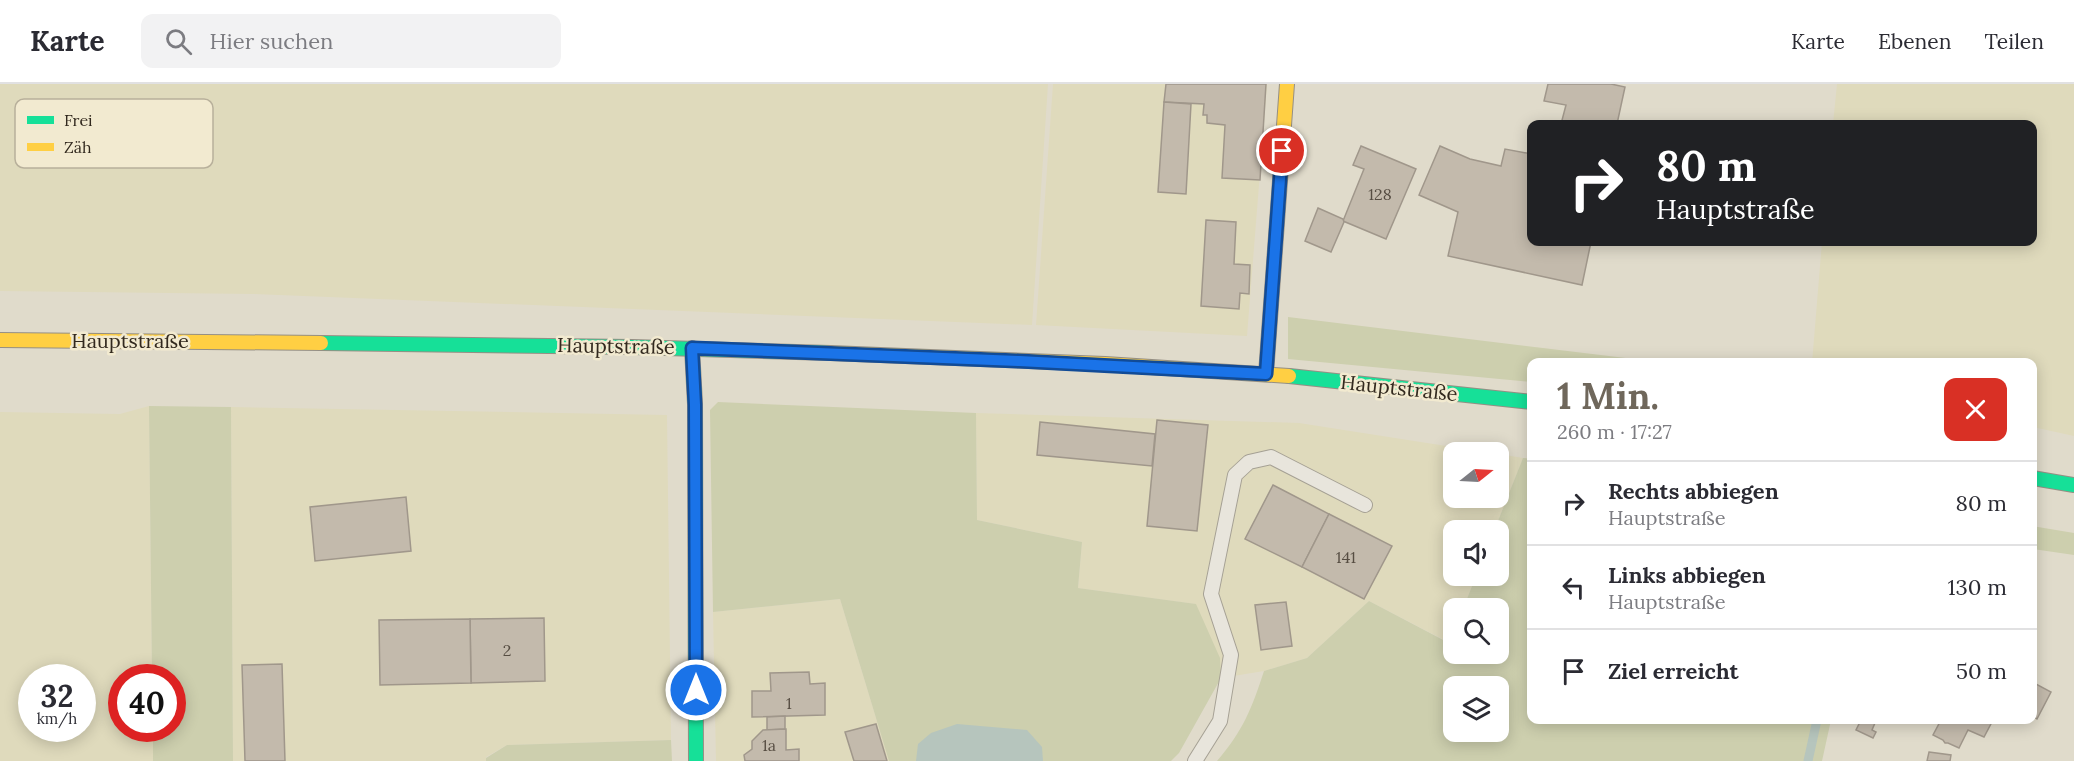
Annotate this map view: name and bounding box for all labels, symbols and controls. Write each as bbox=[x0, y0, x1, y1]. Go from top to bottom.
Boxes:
search box bbox=[141, 14, 561, 68]
text: Karte bbox=[30, 23, 105, 59]
icon: search bbox=[162, 25, 195, 58]
text: Hier suchen bbox=[210, 27, 333, 55]
text: Karte bbox=[1791, 28, 1845, 55]
text: Ebenen bbox=[1878, 28, 1951, 55]
text: Teilen bbox=[1984, 28, 2044, 55]
legend bbox=[15, 99, 213, 168]
text: Frei bbox=[64, 110, 93, 130]
pin bbox=[1256, 125, 1307, 176]
icon: arrive bbox=[1265, 134, 1298, 167]
text: Zäh bbox=[64, 137, 92, 157]
text: 80 m bbox=[1656, 139, 1756, 193]
icon: right bbox=[1557, 144, 1635, 222]
house number: 128 bbox=[1368, 184, 1392, 204]
text: Hauptstraße bbox=[1656, 192, 1815, 226]
street label: Hauptstraße bbox=[71, 328, 189, 353]
street label: Hauptstraße bbox=[557, 332, 675, 359]
street label: Hauptstraße bbox=[1339, 369, 1459, 406]
text: 1 Min. bbox=[1557, 373, 1659, 419]
button: close bbox=[1944, 378, 2007, 441]
text: 260 m · 17:27 bbox=[1557, 419, 1672, 444]
north arrow bbox=[1443, 442, 1509, 508]
map controls bbox=[1443, 442, 1509, 742]
text: Rechts abbiegen bbox=[1608, 477, 1779, 505]
icon: right bbox=[1557, 487, 1590, 520]
text: 80 m bbox=[1956, 489, 2007, 517]
text: Hauptstraße bbox=[1608, 505, 1726, 530]
button: sound bbox=[1443, 520, 1509, 586]
house number: 141 bbox=[1336, 547, 1356, 567]
text: Links abbiegen bbox=[1608, 561, 1766, 589]
icon: left bbox=[1557, 571, 1590, 604]
text: 130 m bbox=[1948, 573, 2007, 601]
text: Hauptstraße bbox=[1608, 589, 1726, 614]
button: search bbox=[1443, 598, 1509, 664]
house number: 2 bbox=[503, 640, 511, 660]
icon: arrive bbox=[1557, 655, 1590, 688]
text: Ziel erreicht bbox=[1608, 657, 1739, 685]
text: 50 m bbox=[1956, 657, 2007, 685]
position arrow bbox=[664, 658, 728, 722]
speed limit sign: 40 bbox=[108, 664, 186, 742]
button: layers bbox=[1443, 676, 1509, 742]
text: 32 bbox=[41, 677, 73, 715]
house number: 1 bbox=[786, 693, 792, 713]
text: km/h bbox=[37, 709, 77, 728]
house number: 1a bbox=[762, 735, 776, 755]

